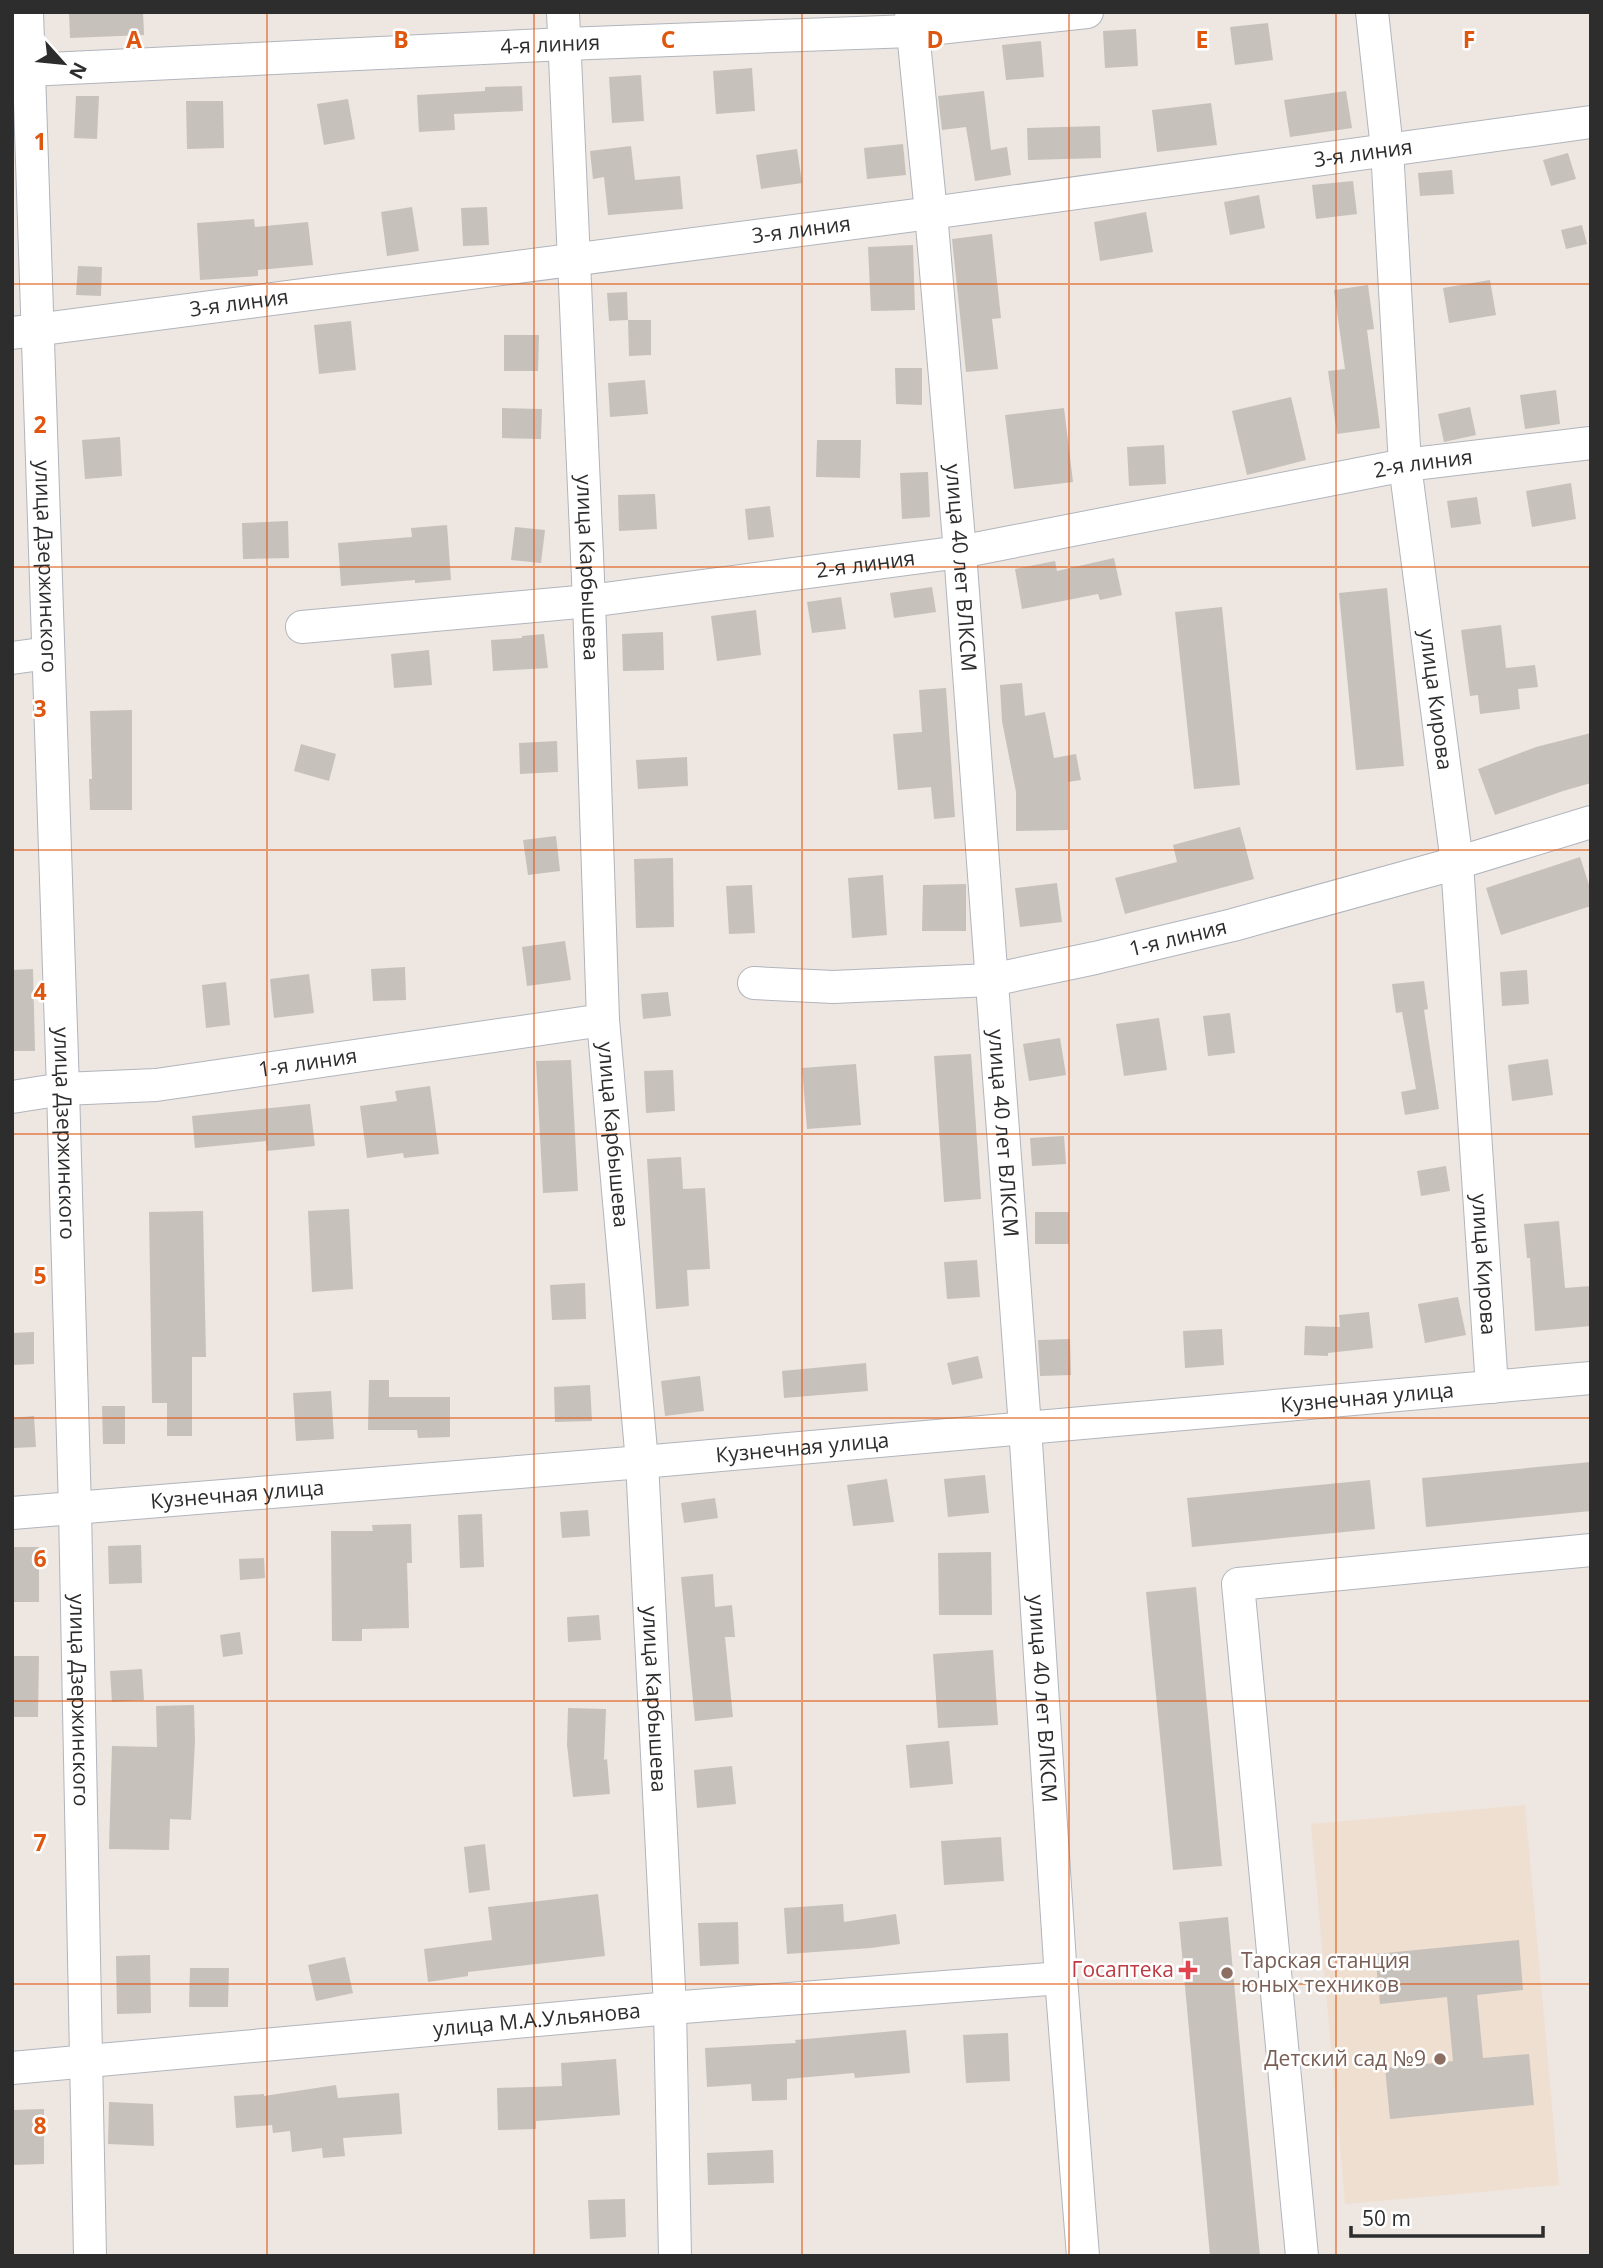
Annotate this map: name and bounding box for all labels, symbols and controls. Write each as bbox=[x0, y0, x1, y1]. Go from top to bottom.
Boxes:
text: A bbox=[126, 23, 142, 55]
text: B bbox=[393, 23, 409, 55]
text: C bbox=[661, 23, 675, 55]
text: D bbox=[926, 23, 944, 55]
text: E bbox=[1196, 23, 1208, 55]
text: F bbox=[1463, 23, 1475, 55]
north arrow bbox=[28, 28, 98, 98]
street label: 4-я линия bbox=[500, 28, 600, 60]
text: N bbox=[63, 58, 93, 84]
text: 1 bbox=[33, 125, 47, 157]
street label: 3-я линия bbox=[1312, 132, 1414, 173]
street label: 3-я линия bbox=[750, 209, 852, 249]
street label: 3-я линия bbox=[188, 282, 290, 323]
text: 2 bbox=[33, 408, 47, 440]
street label: 2-я линия bbox=[1371, 442, 1474, 484]
street label: улица Дзержинского bbox=[29, 460, 64, 673]
street label: улица 40 лет ВЛКСМ bbox=[940, 463, 984, 672]
street label: улица Карбышева bbox=[570, 474, 606, 661]
street label: 2-я линия bbox=[814, 543, 916, 584]
street label: улица Кирова bbox=[1414, 628, 1460, 772]
text: 3 bbox=[33, 692, 47, 724]
street label: 1-я линия bbox=[1126, 912, 1230, 962]
text: 4 bbox=[33, 975, 47, 1007]
street label: улица Дзержинского bbox=[48, 1027, 82, 1240]
street label: улица 40 лет ВЛКСМ bbox=[982, 1028, 1026, 1238]
street label: 1-я линия bbox=[256, 1041, 359, 1083]
street label: улица Карбышева bbox=[592, 1041, 636, 1229]
street label: улица Кирова bbox=[1466, 1193, 1503, 1336]
text: 5 bbox=[33, 1259, 47, 1291]
street label: Кузнечная улица bbox=[1279, 1375, 1455, 1418]
street label: Кузнечная улица bbox=[714, 1425, 890, 1468]
street label: Кузнечная улица bbox=[149, 1473, 325, 1515]
text: 6 bbox=[33, 1542, 47, 1574]
street label: улица Дзержинского bbox=[64, 1594, 96, 1807]
street label: улица 40 лет ВЛКСМ bbox=[1023, 1594, 1065, 1803]
street label: улица Карбышева bbox=[636, 1605, 674, 1793]
text: 7 bbox=[33, 1826, 47, 1858]
place label: Тарская станция юных техников bbox=[1241, 1946, 1410, 1998]
place label: Госаптека bbox=[1072, 1955, 1174, 1983]
marker: Госаптека bbox=[1180, 1962, 1196, 1978]
marker: Тарская станция юных техников bbox=[1219, 1965, 1235, 1981]
street label: улица М.А.Ульянова bbox=[432, 1996, 642, 2043]
place label: Детский сад №9 bbox=[1264, 2044, 1426, 2072]
marker: Детский сад №9 bbox=[1432, 2051, 1448, 2067]
text: 8 bbox=[33, 2109, 47, 2141]
scale bar bbox=[1351, 2194, 1544, 2238]
text: 50 m bbox=[1362, 2204, 1411, 2232]

